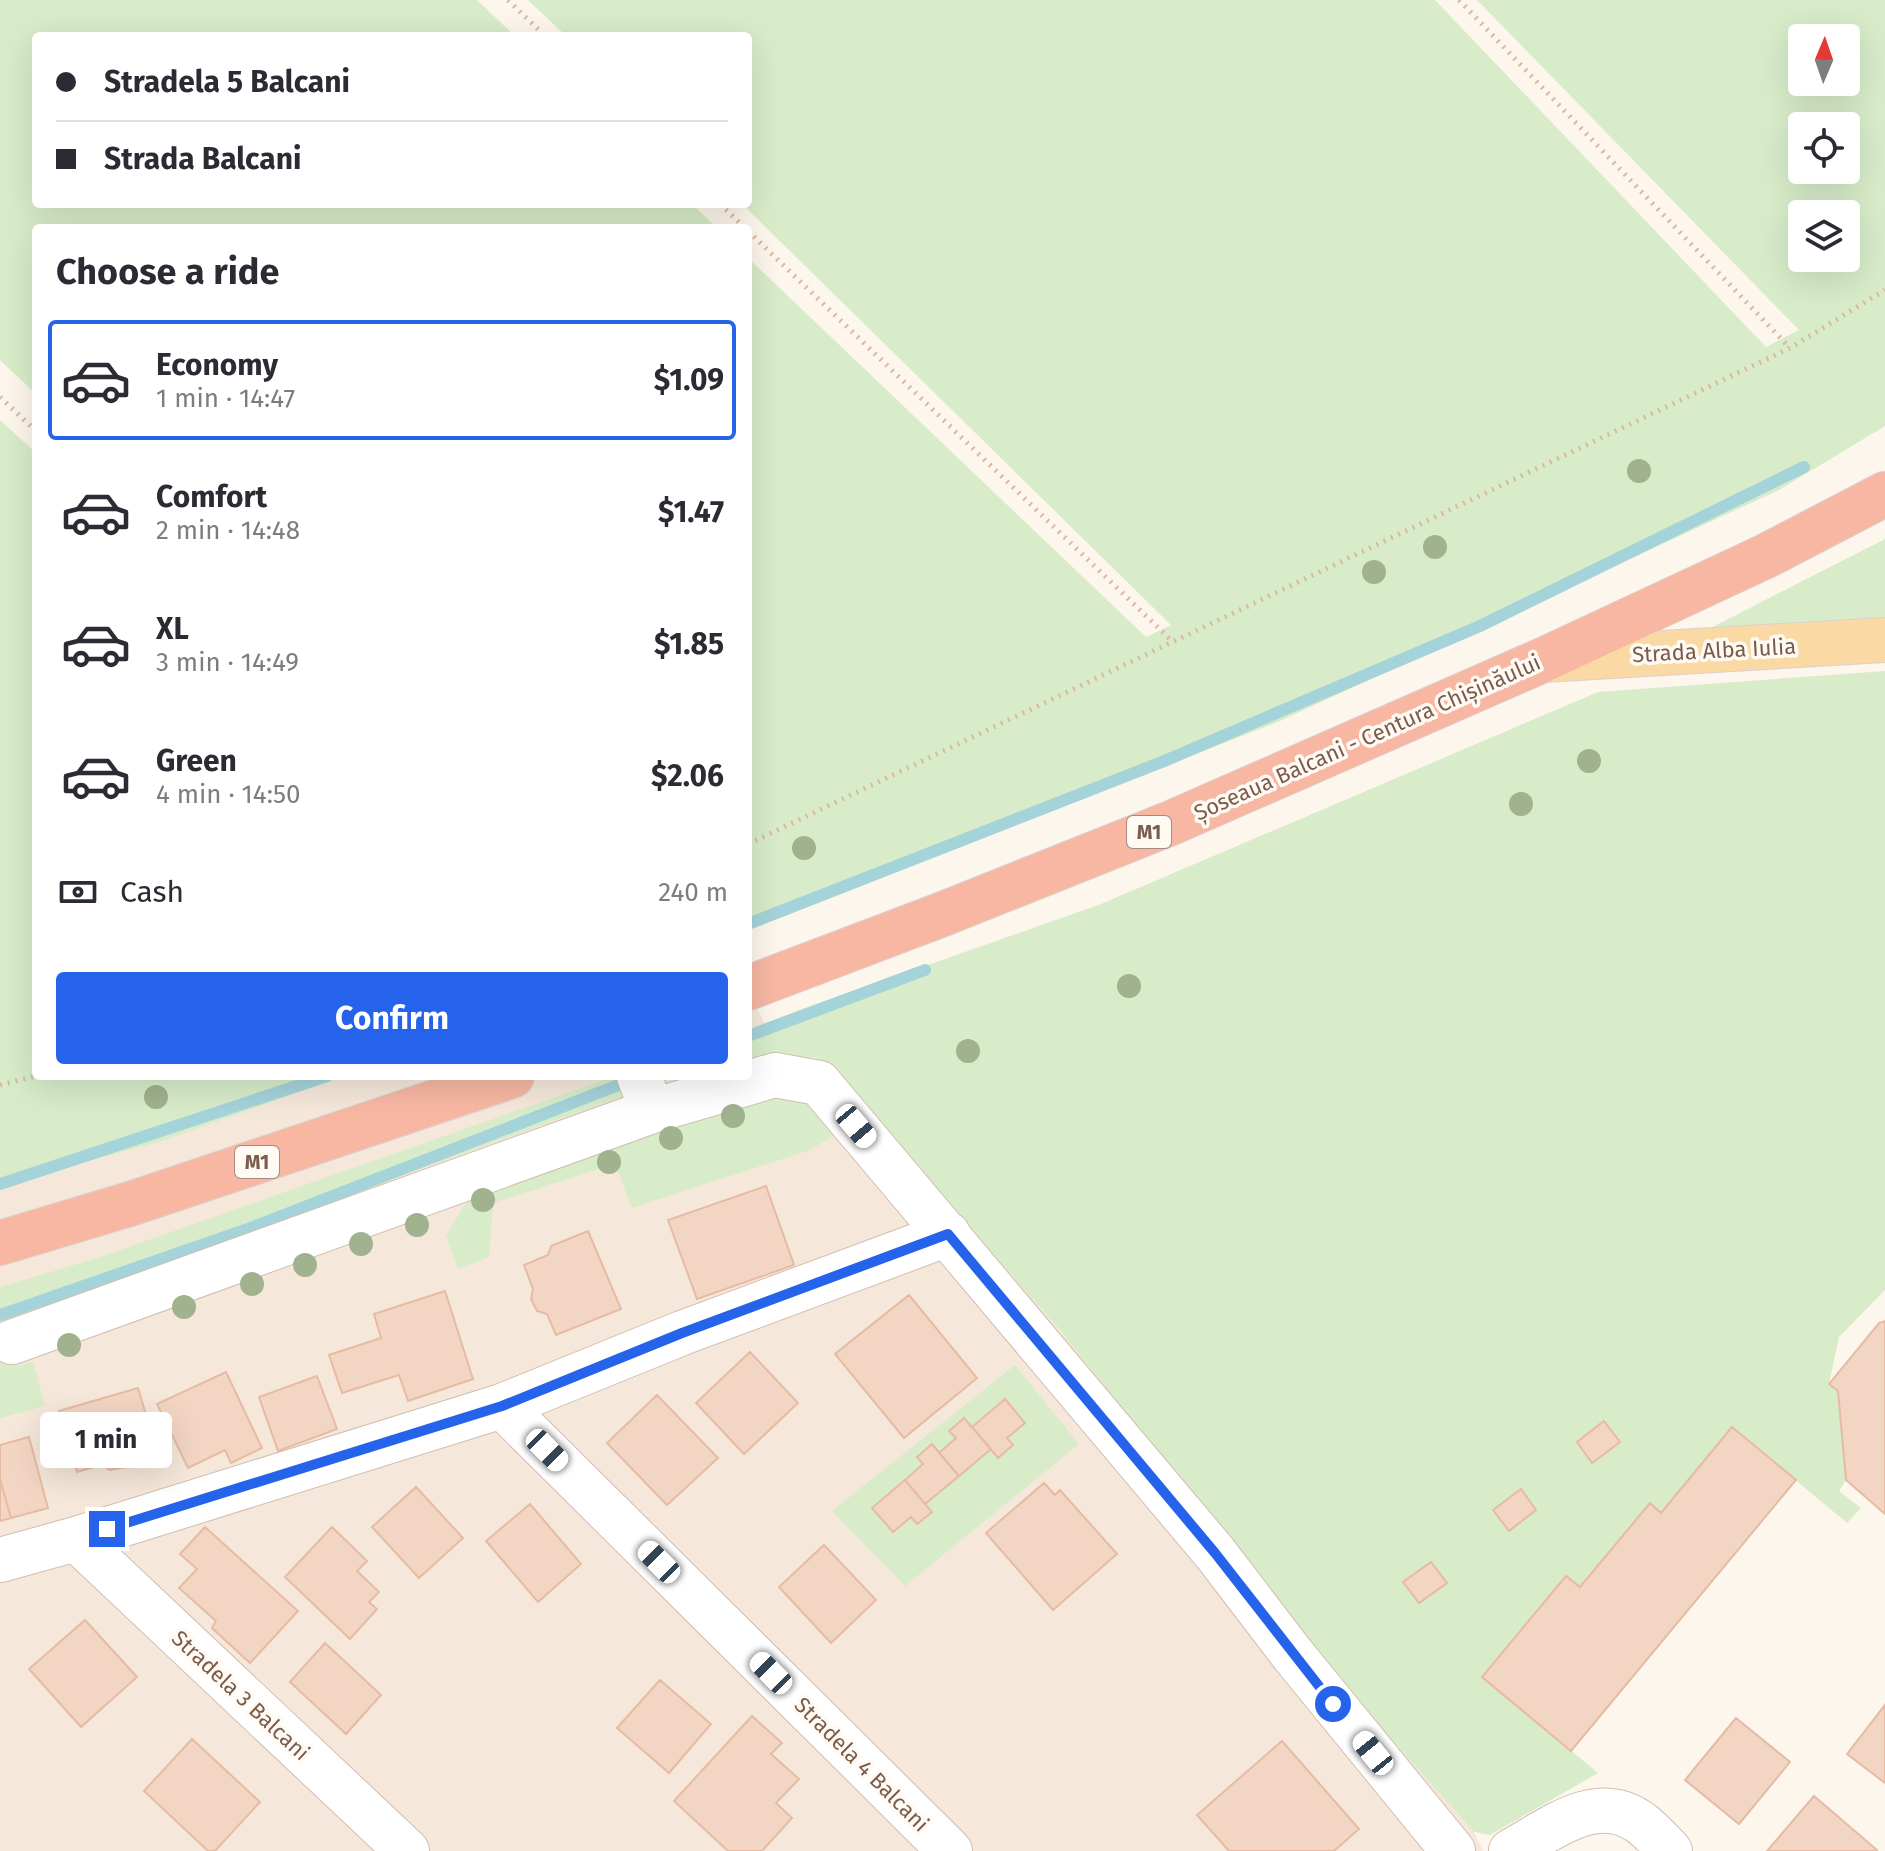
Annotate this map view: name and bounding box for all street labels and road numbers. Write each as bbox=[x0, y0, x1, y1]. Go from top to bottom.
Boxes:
street label: Strada Alba Iulia bbox=[1631, 633, 1797, 668]
street label: Șoseaua Balcani - Centura Chișinăului bbox=[1190, 649, 1545, 826]
road number: M1 bbox=[1127, 816, 1171, 848]
road number: M1 bbox=[235, 1146, 279, 1178]
street label: Stradela 3 Balcani bbox=[166, 1625, 315, 1766]
street label: Stradela 4 Balcani bbox=[789, 1691, 935, 1837]

